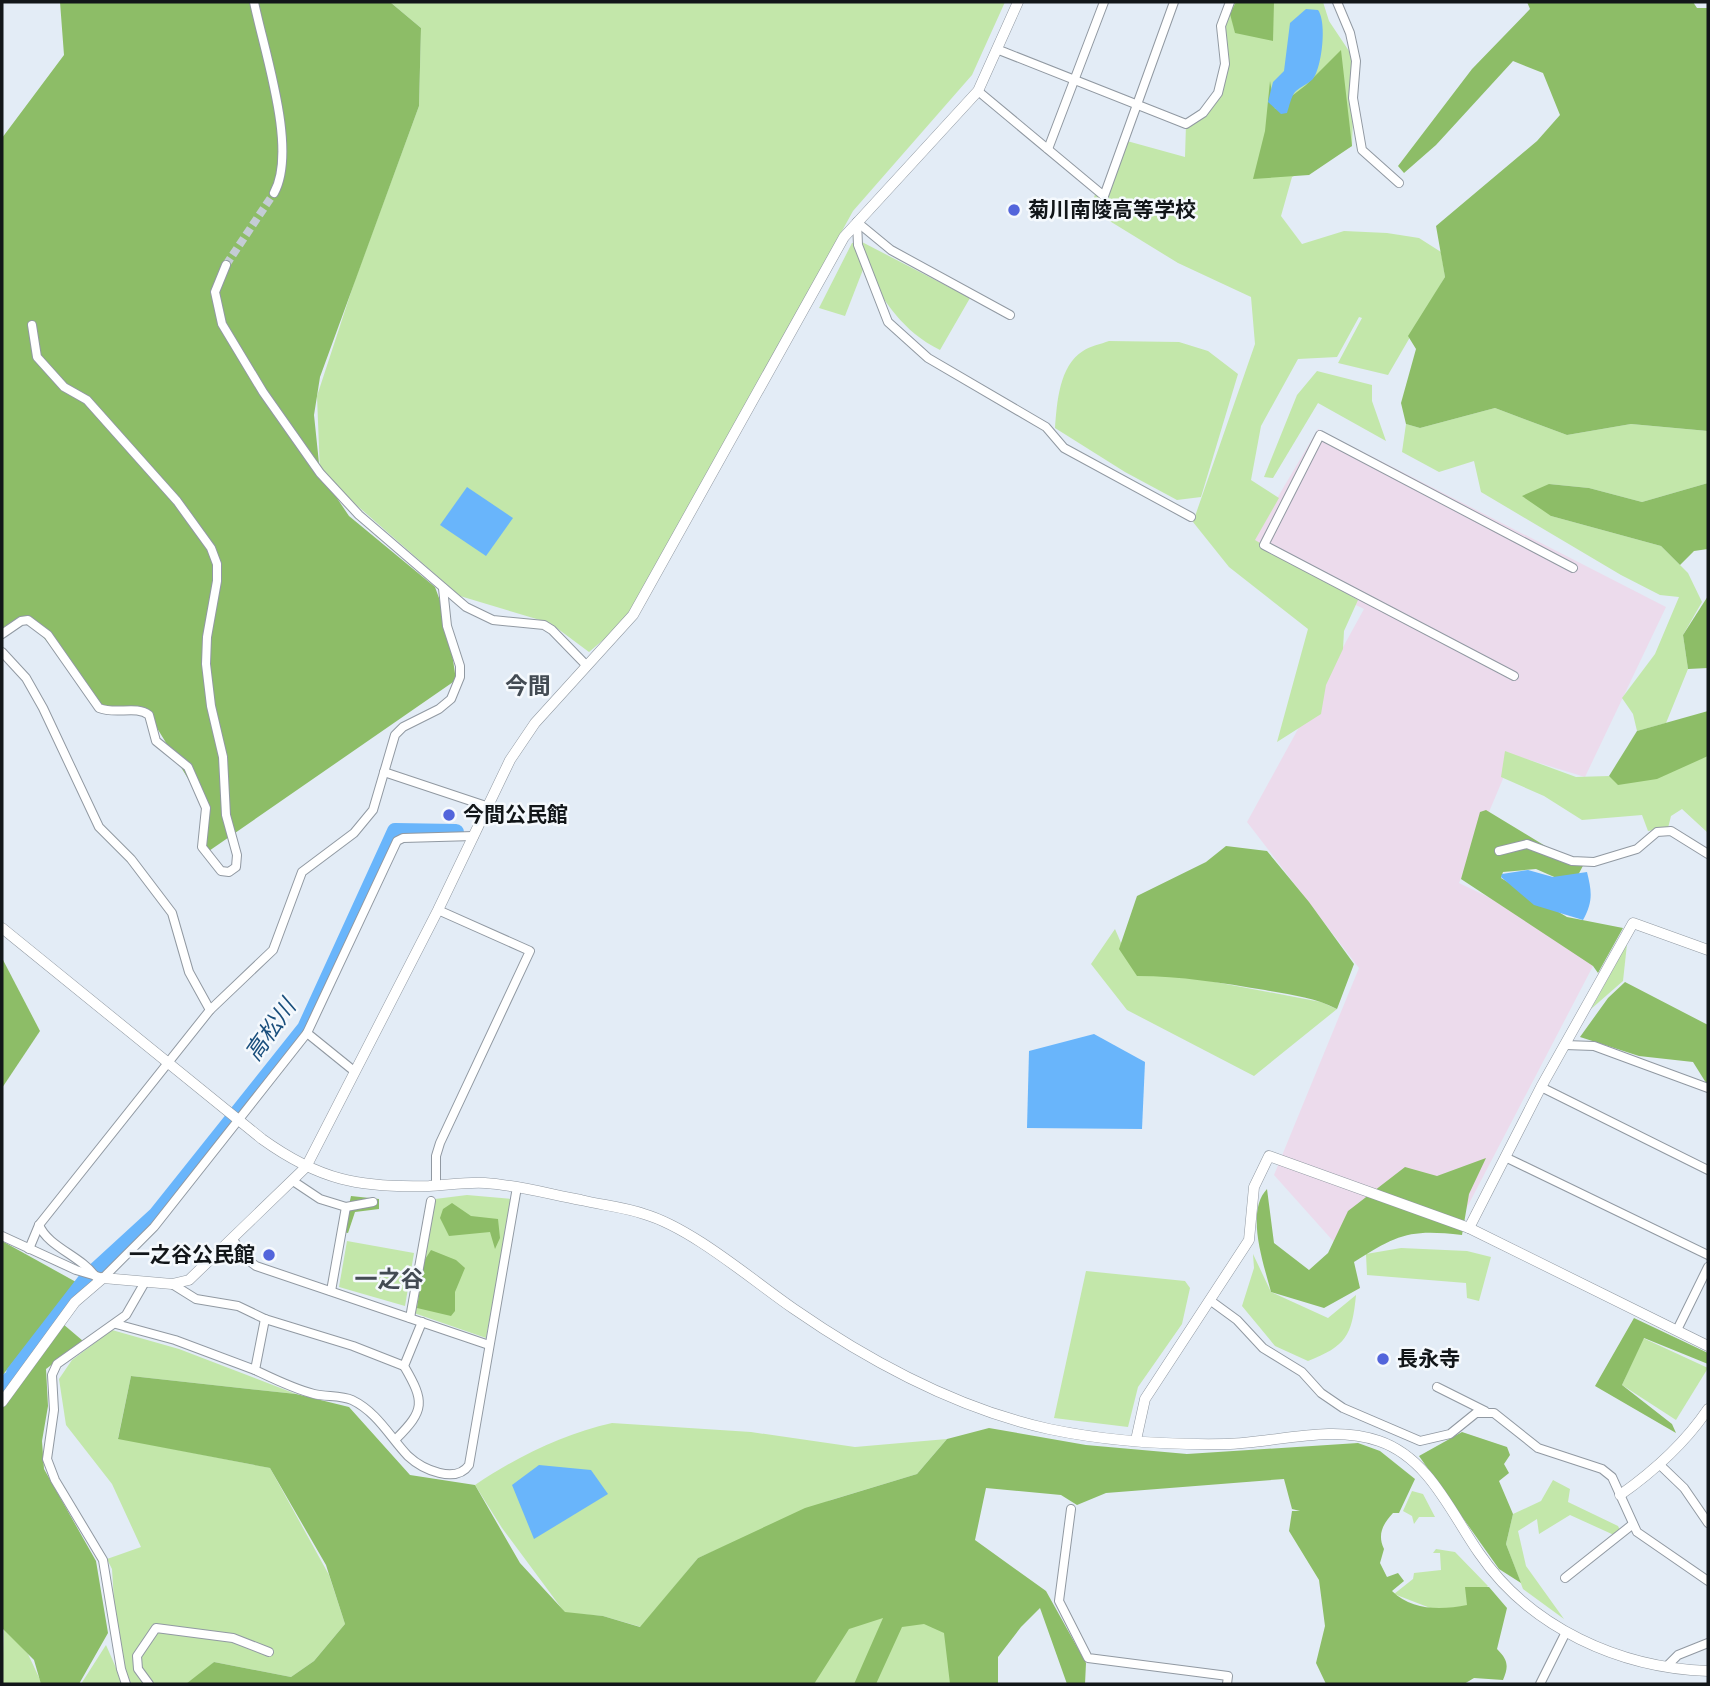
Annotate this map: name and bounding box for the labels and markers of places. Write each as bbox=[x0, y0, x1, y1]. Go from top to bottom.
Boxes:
place label: 菊川南陵高等学校 bbox=[1028, 197, 1196, 222]
marker: 菊川南陵高等学校 bbox=[1006, 202, 1022, 218]
place label: 今間公民館 bbox=[463, 802, 568, 827]
marker: 今間公民館 bbox=[441, 807, 457, 823]
place label: 一之谷公民館 bbox=[129, 1242, 255, 1267]
marker: 一之谷公民館 bbox=[261, 1247, 277, 1263]
place label: 長永寺 bbox=[1397, 1346, 1460, 1371]
marker: 長永寺 bbox=[1375, 1351, 1391, 1367]

